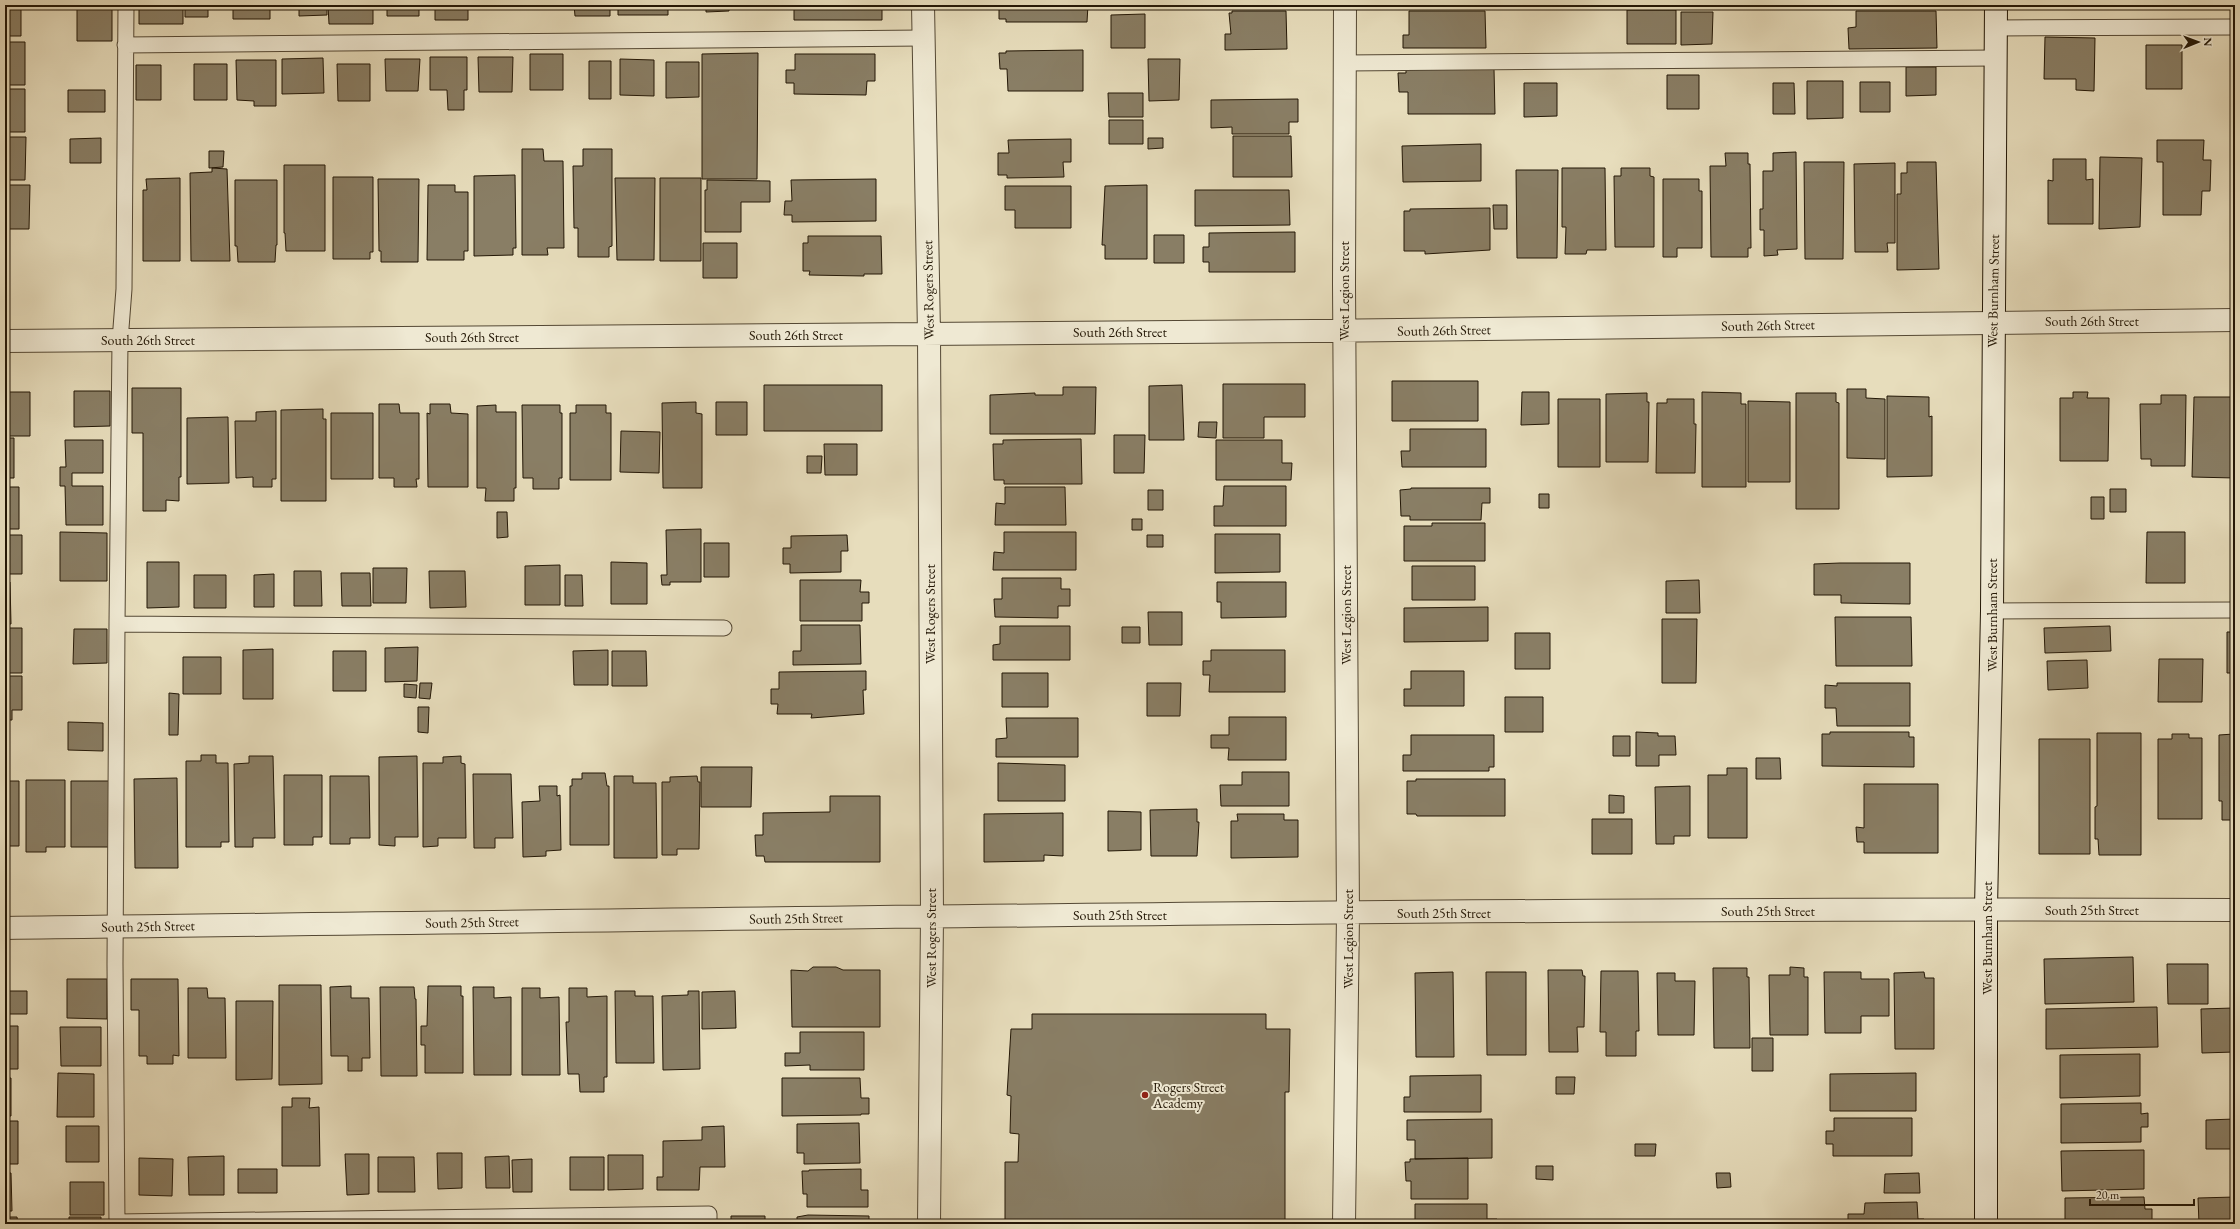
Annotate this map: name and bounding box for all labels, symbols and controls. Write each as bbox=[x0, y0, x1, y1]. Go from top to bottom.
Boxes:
north arrow bbox=[2178, 22, 2218, 62]
text: N bbox=[2201, 37, 2215, 46]
street label: West Burnham Street bbox=[1983, 233, 2003, 348]
street label: West Rogers Street bbox=[918, 239, 938, 340]
street label: West Legion Street bbox=[1335, 241, 1353, 341]
street label: South 26th Street bbox=[2045, 312, 2140, 330]
street label: South 26th Street bbox=[1721, 315, 1816, 335]
street label: South 26th Street bbox=[1397, 320, 1492, 340]
street label: South 26th Street bbox=[1073, 323, 1168, 341]
street label: South 26th Street bbox=[749, 326, 844, 344]
street label: South 26th Street bbox=[425, 328, 520, 346]
street label: South 26th Street bbox=[101, 331, 196, 349]
street label: West Burnham Street bbox=[1983, 558, 2001, 672]
street label: West Rogers Street bbox=[921, 563, 939, 664]
street label: West Legion Street bbox=[1337, 565, 1355, 665]
street label: West Burnham Street bbox=[1978, 881, 1996, 995]
street label: West Rogers Street bbox=[922, 887, 940, 988]
street label: West Legion Street bbox=[1339, 889, 1357, 989]
street label: South 25th Street bbox=[2045, 901, 2140, 919]
street label: South 25th Street bbox=[1721, 902, 1816, 920]
street label: South 25th Street bbox=[1397, 904, 1492, 922]
street label: South 25th Street bbox=[1073, 906, 1168, 924]
street label: South 25th Street bbox=[749, 908, 844, 928]
street label: South 25th Street bbox=[425, 912, 520, 932]
street label: South 25th Street bbox=[101, 916, 196, 936]
place label: Rogers Street Academy bbox=[1152, 1078, 1225, 1112]
marker: Rogers Street Academy bbox=[1140, 1090, 1150, 1100]
scale bar bbox=[2090, 1181, 2194, 1207]
text: 20 m bbox=[2096, 1187, 2120, 1203]

